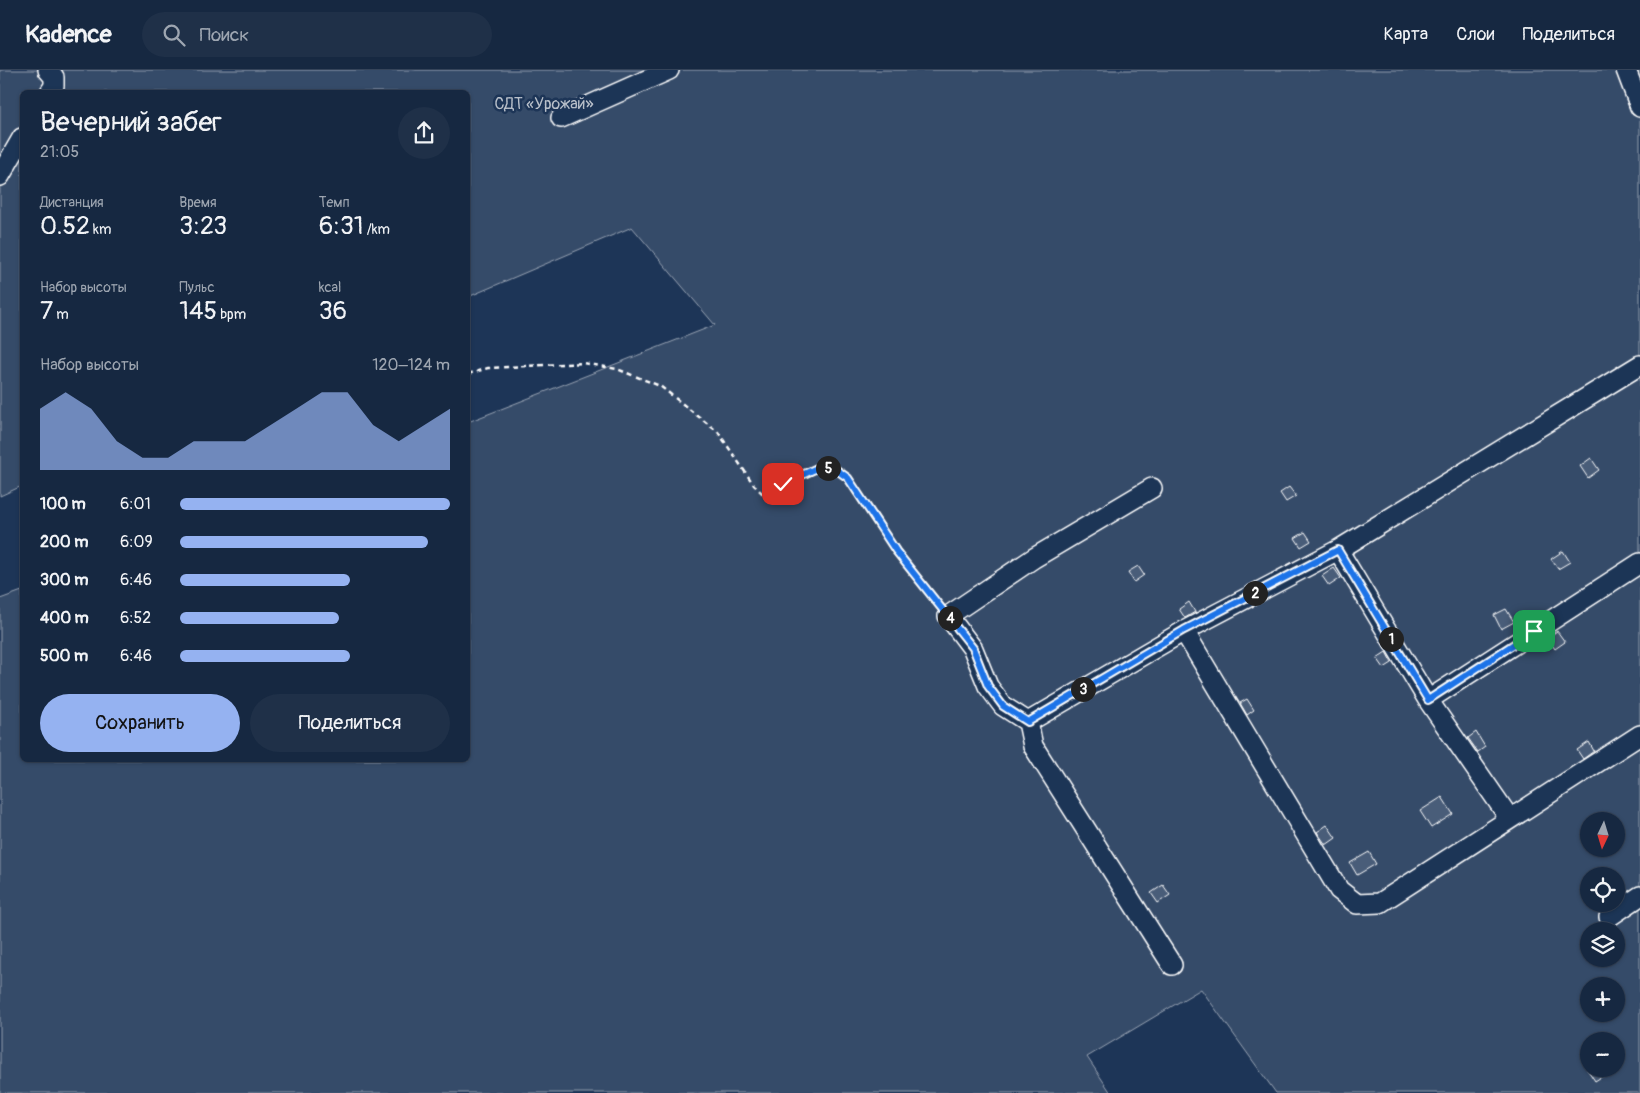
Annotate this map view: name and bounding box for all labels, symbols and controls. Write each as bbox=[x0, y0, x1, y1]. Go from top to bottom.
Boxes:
search box bbox=[142, 12, 492, 57]
text: Kadence bbox=[25, 20, 112, 49]
icon: search bbox=[160, 21, 188, 49]
text: Поиск bbox=[200, 23, 249, 47]
text: Карта bbox=[1384, 23, 1428, 46]
text: Слои bbox=[1456, 23, 1494, 46]
text: Поделиться bbox=[1522, 23, 1615, 46]
park label: СДТ «Урожай» bbox=[495, 94, 594, 114]
text: Вечерний забег bbox=[40, 105, 222, 140]
button: share bbox=[398, 107, 450, 159]
text: 21:05 bbox=[40, 142, 79, 162]
text: Дистанция bbox=[40, 194, 104, 211]
text: Время bbox=[179, 194, 217, 211]
text: Темп bbox=[319, 194, 350, 211]
text: 0.52 bbox=[40, 211, 90, 242]
text: 3:23 bbox=[179, 211, 227, 242]
text: 6:31 bbox=[319, 211, 364, 242]
text: km bbox=[90, 221, 111, 238]
text: /km bbox=[364, 221, 390, 238]
text: Набор высоты bbox=[40, 279, 127, 296]
text: Пульс bbox=[179, 279, 215, 296]
text: kcal bbox=[319, 279, 341, 296]
text: 7 bbox=[40, 296, 53, 327]
text: 145 bbox=[179, 296, 217, 327]
text: 36 bbox=[319, 296, 347, 327]
text: m bbox=[53, 306, 69, 323]
text: bpm bbox=[217, 306, 246, 323]
text: Набор высоты bbox=[40, 355, 139, 375]
text: 120–124 m bbox=[372, 355, 450, 375]
pin: 5 bbox=[816, 456, 840, 480]
text: 5 bbox=[825, 460, 832, 477]
pin bbox=[762, 463, 804, 505]
icon: check bbox=[769, 470, 797, 498]
text: 100 m bbox=[40, 494, 86, 514]
text: 6:01 bbox=[120, 494, 151, 514]
text: 200 m bbox=[40, 532, 88, 552]
text: 6:09 bbox=[120, 532, 153, 552]
text: 300 m bbox=[40, 570, 88, 590]
text: 6:46 bbox=[120, 570, 152, 590]
pin: 2 bbox=[1242, 580, 1268, 606]
text: 2 bbox=[1252, 585, 1259, 602]
pin: 4 bbox=[938, 606, 962, 630]
text: 400 m bbox=[40, 608, 89, 628]
text: 6:52 bbox=[120, 608, 151, 628]
text: 4 bbox=[946, 610, 955, 627]
pin bbox=[1513, 610, 1555, 652]
icon: arrive bbox=[1520, 617, 1548, 645]
pin: 1 bbox=[1378, 626, 1404, 652]
text: 1 bbox=[1389, 631, 1394, 648]
text: 500 m bbox=[40, 646, 88, 666]
text: 6:46 bbox=[120, 646, 152, 666]
pin: 3 bbox=[1070, 676, 1096, 702]
text: 3 bbox=[1080, 681, 1087, 698]
button: Сохранить bbox=[40, 694, 240, 752]
button: Поделиться bbox=[250, 694, 450, 752]
north arrow bbox=[1580, 812, 1625, 858]
map controls bbox=[1580, 812, 1625, 1077]
button: locate bbox=[1580, 867, 1625, 912]
button: layers bbox=[1580, 922, 1625, 967]
button: + bbox=[1580, 977, 1625, 1022]
button: − bbox=[1580, 1032, 1625, 1077]

